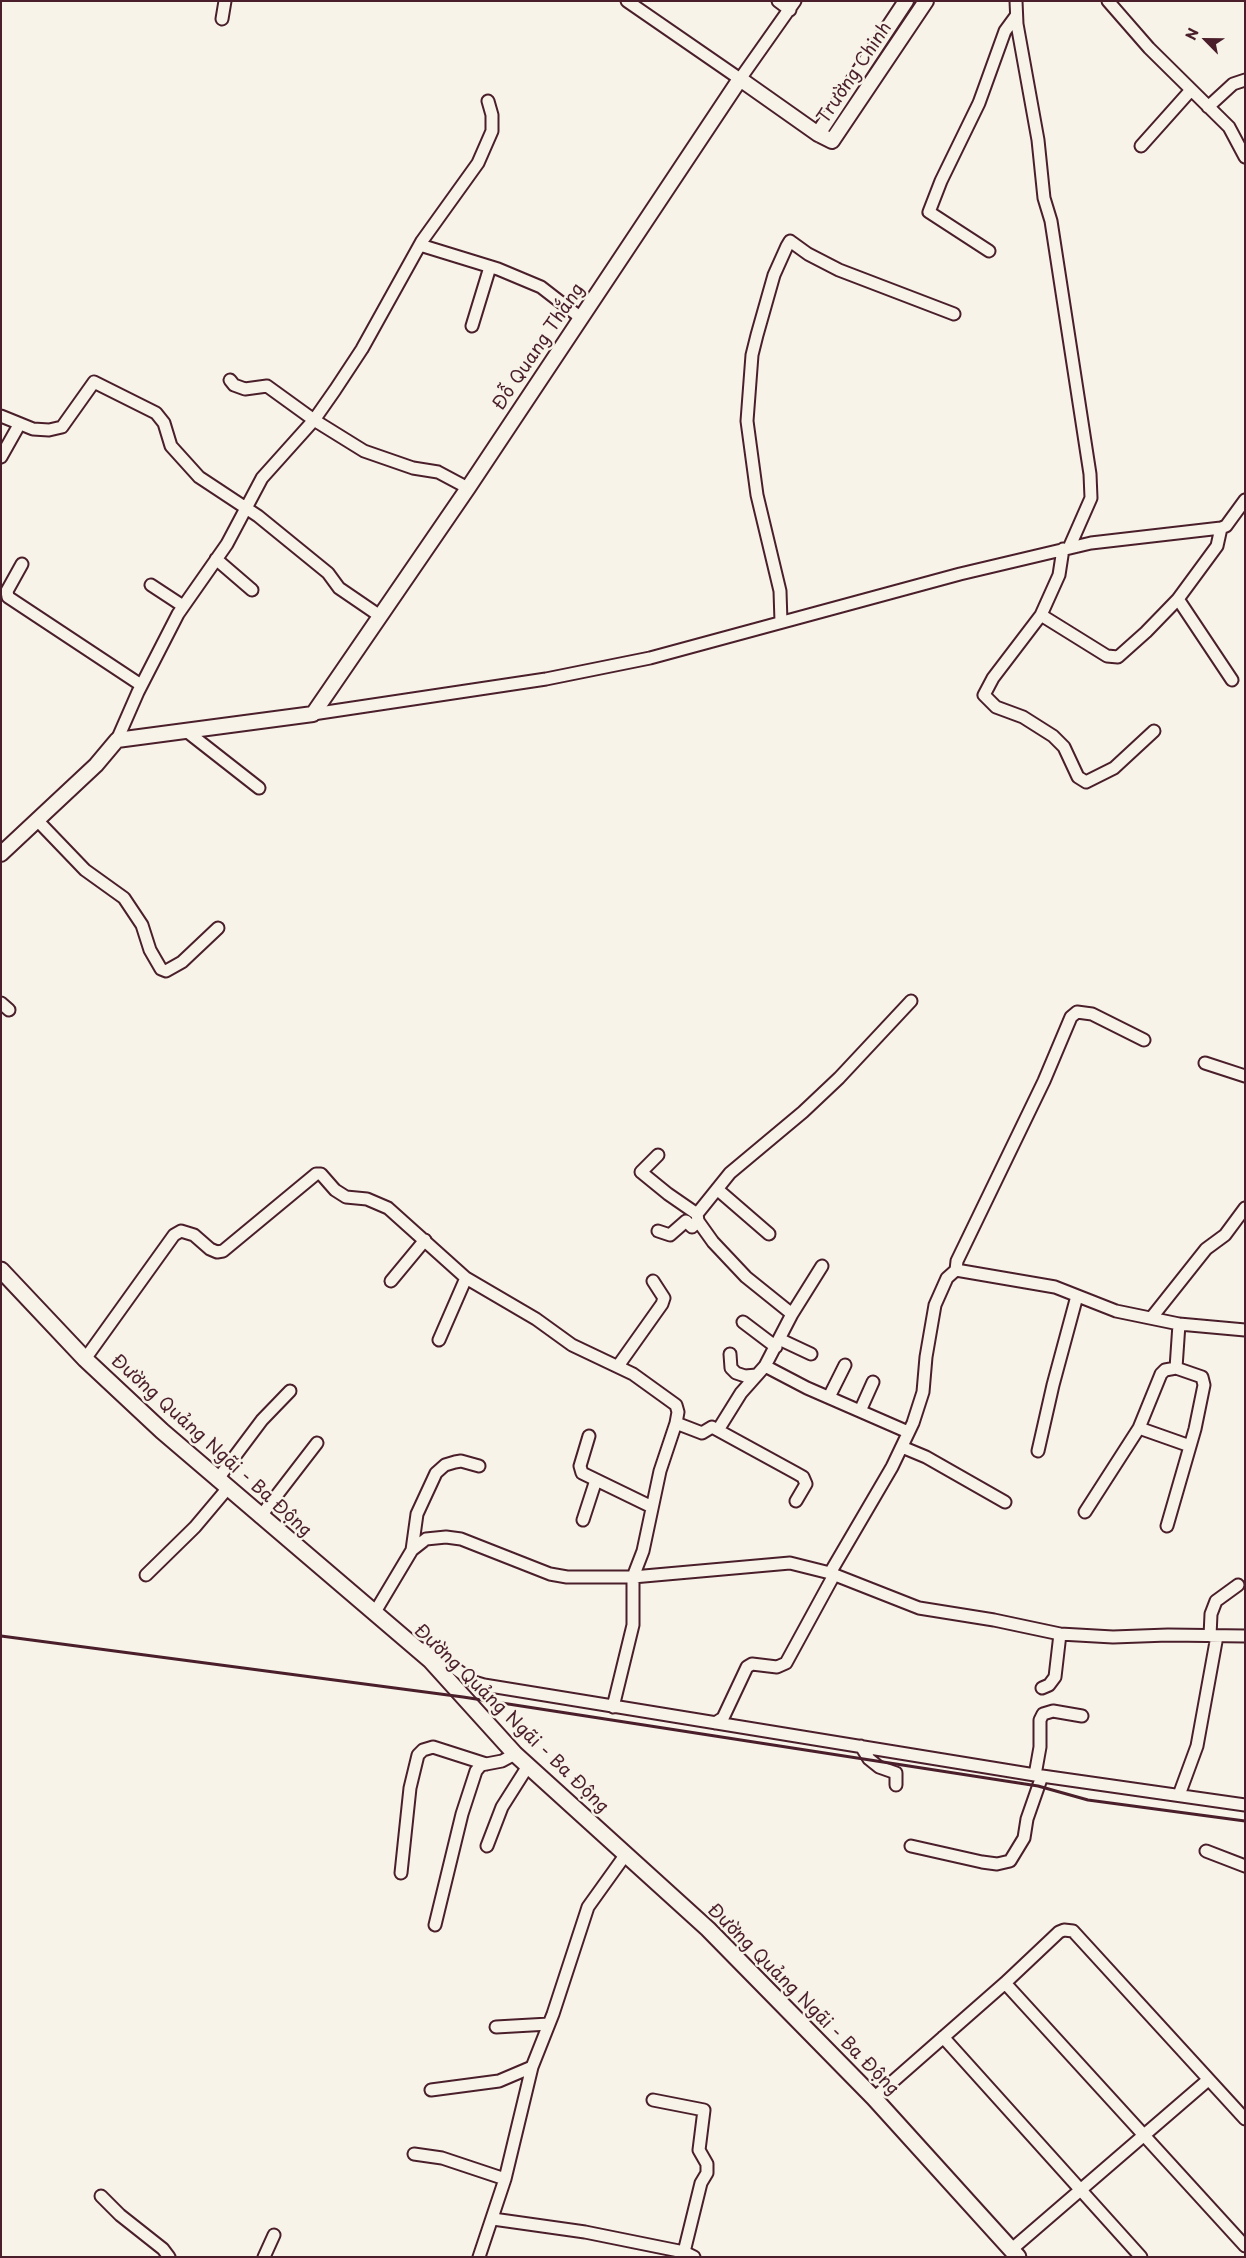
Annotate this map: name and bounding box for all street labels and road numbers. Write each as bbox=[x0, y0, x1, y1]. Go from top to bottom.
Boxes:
street label: Trường Chinh bbox=[813, 18, 897, 128]
street label: Đỗ Quang Thắng bbox=[489, 280, 589, 414]
street label: Đường Quảng Ngãi - Ba Động bbox=[106, 1350, 316, 1542]
street label: Đường Quảng Ngãi - Ba Động bbox=[409, 1620, 613, 1818]
street label: Đường Quảng Ngãi - Ba Động bbox=[703, 1900, 903, 2100]

